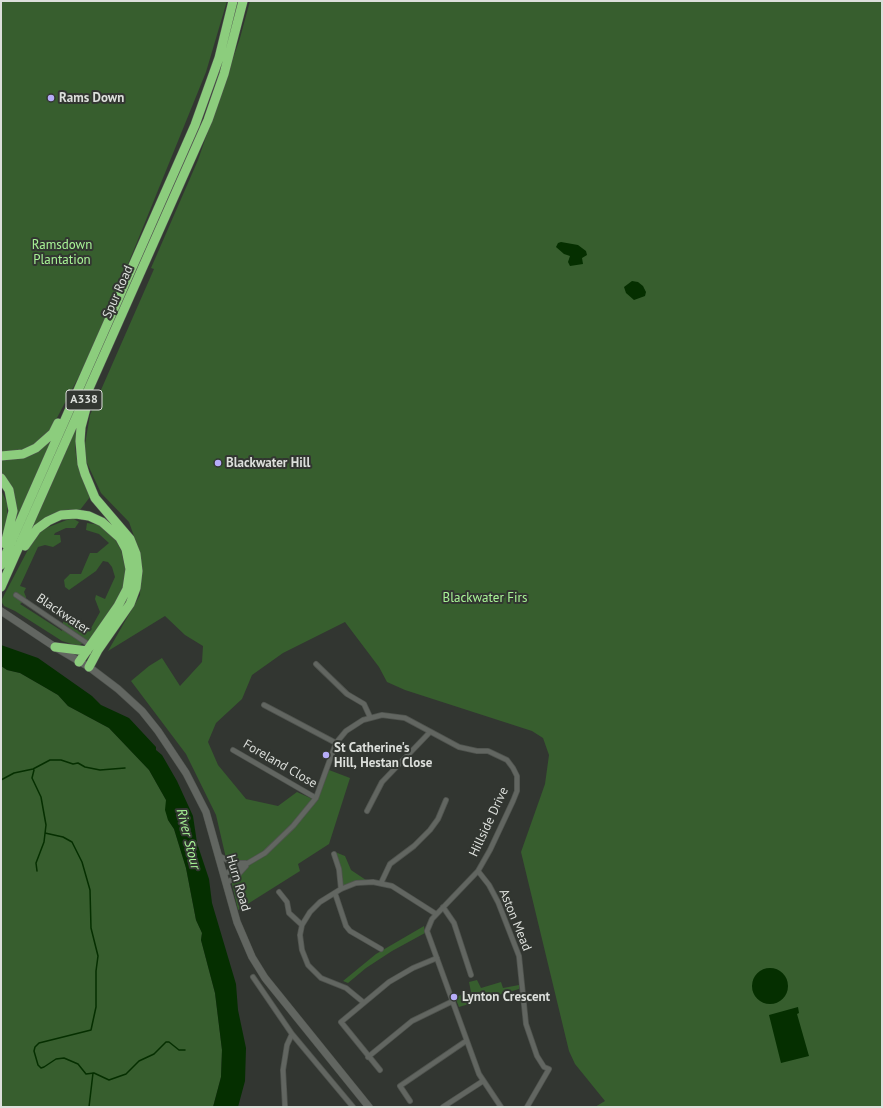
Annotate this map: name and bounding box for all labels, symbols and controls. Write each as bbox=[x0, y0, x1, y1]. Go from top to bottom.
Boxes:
place label: Rams Down bbox=[59, 90, 124, 106]
marker: Rams Down bbox=[46, 93, 56, 103]
park label: Ramsdown Plantation bbox=[32, 237, 92, 268]
street label: Spur Road bbox=[99, 263, 137, 321]
road number: A338 bbox=[66, 390, 102, 410]
place label: Blackwater Hill bbox=[226, 455, 310, 471]
marker: Blackwater Hill bbox=[213, 458, 223, 468]
street label: Blackwater bbox=[33, 590, 93, 638]
park label: Blackwater Firs bbox=[443, 590, 527, 606]
street label: Foreland Close bbox=[240, 737, 320, 791]
place label: St Catherine's Hill, Hestan Close bbox=[334, 740, 432, 771]
marker: St Catherine's Hill, Hestan Close bbox=[321, 750, 331, 760]
street label: Hillside Drive bbox=[466, 785, 512, 859]
water label: River Stour bbox=[172, 807, 204, 871]
street label: Hurn Road bbox=[222, 853, 254, 913]
street label: Aston Mead bbox=[496, 887, 534, 953]
place label: Lynton Crescent bbox=[462, 989, 550, 1005]
marker: Lynton Crescent bbox=[449, 992, 459, 1002]

